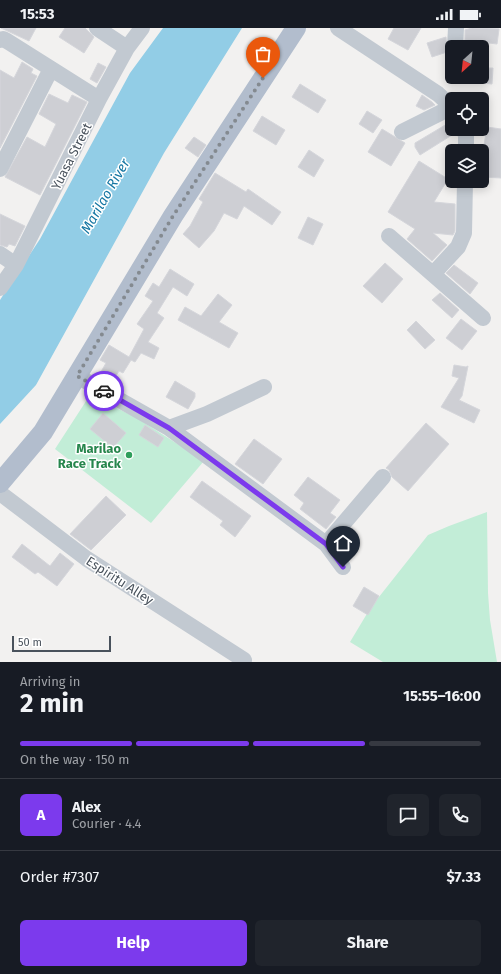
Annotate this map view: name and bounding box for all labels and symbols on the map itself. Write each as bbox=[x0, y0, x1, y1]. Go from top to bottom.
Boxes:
pin bbox=[246, 37, 280, 78]
north arrow bbox=[445, 40, 489, 84]
street label: Yuasa Street bbox=[48, 120, 95, 192]
water label: Marilao River bbox=[77, 155, 134, 237]
courier bbox=[84, 371, 124, 411]
place label: Marilao Race Track bbox=[58, 441, 122, 471]
marker: Marilao Race Track bbox=[124, 450, 134, 460]
pin bbox=[326, 526, 360, 567]
street label: Espiritu Alley bbox=[83, 553, 157, 608]
scale bar bbox=[12, 634, 111, 653]

